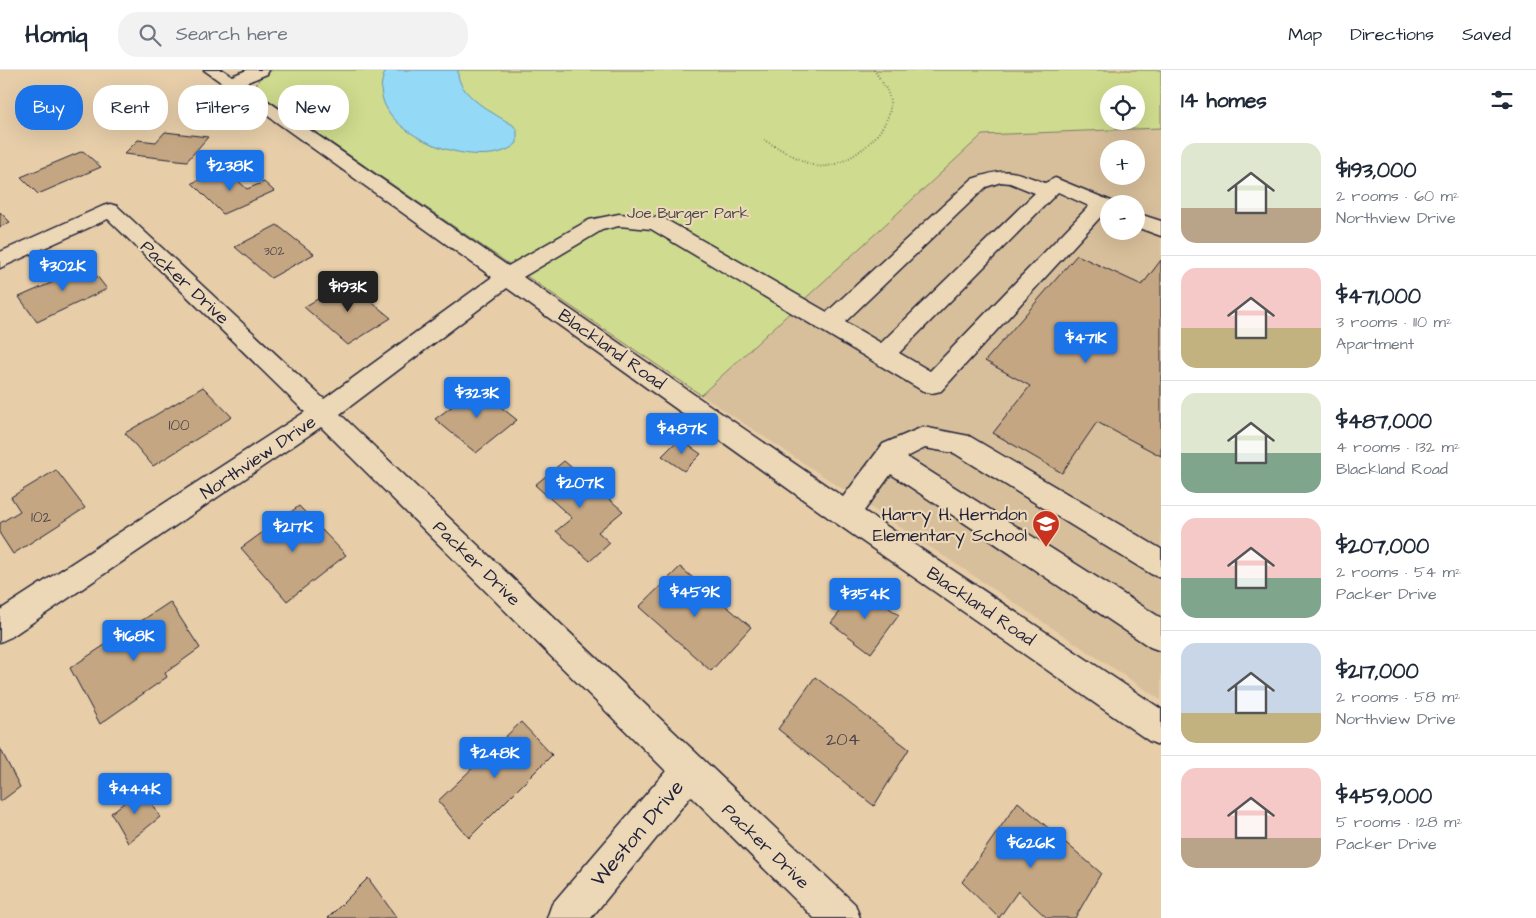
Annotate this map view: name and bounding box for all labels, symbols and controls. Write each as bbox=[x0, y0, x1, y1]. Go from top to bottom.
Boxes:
search box bbox=[118, 12, 468, 57]
text: Homiq bbox=[25, 18, 88, 52]
icon: search bbox=[136, 21, 164, 49]
text: Search here bbox=[176, 21, 288, 48]
text: Map bbox=[1288, 22, 1322, 47]
text: Directions bbox=[1350, 22, 1434, 47]
text: Saved bbox=[1462, 22, 1511, 47]
chip: Buy bbox=[15, 85, 83, 130]
chip: Rent bbox=[93, 85, 168, 130]
chip: Filters bbox=[178, 85, 268, 130]
chip: New bbox=[278, 85, 349, 130]
map controls bbox=[1100, 85, 1145, 240]
button: locate bbox=[1100, 85, 1145, 130]
text: 14 homes bbox=[1181, 86, 1267, 115]
icon: filters bbox=[1488, 86, 1516, 114]
button: + bbox=[1100, 140, 1145, 185]
pin: $238K bbox=[195, 150, 265, 192]
text: $238K bbox=[207, 155, 253, 177]
text: $193,000 bbox=[1336, 156, 1417, 185]
icon: home bbox=[1221, 163, 1281, 223]
text: 2 rooms · 60 m² bbox=[1336, 185, 1459, 207]
button: − bbox=[1100, 195, 1145, 240]
park label: Joe Burger Park bbox=[627, 203, 749, 225]
text: Northview Drive bbox=[1336, 207, 1456, 229]
street label: Packer Drive bbox=[135, 235, 235, 330]
house number: 302 bbox=[264, 243, 284, 260]
pin: $302K bbox=[28, 250, 98, 292]
text: $302K bbox=[40, 255, 86, 277]
pin: $193K bbox=[313, 270, 383, 313]
text: $193K bbox=[329, 276, 367, 298]
text: $471,000 bbox=[1336, 282, 1421, 311]
icon: home bbox=[1221, 288, 1281, 348]
street label: Blackland Road bbox=[553, 303, 670, 396]
text: 3 rooms · 110 m² bbox=[1336, 311, 1452, 333]
pin: $471K bbox=[1051, 322, 1121, 364]
text: $471K bbox=[1065, 327, 1107, 349]
text: Apartment bbox=[1336, 333, 1414, 355]
pin: $323K bbox=[442, 376, 512, 419]
text: $323K bbox=[455, 382, 499, 404]
text: $487,000 bbox=[1336, 407, 1432, 436]
street label: Northview Drive bbox=[196, 409, 321, 505]
pin: $487K bbox=[647, 412, 717, 455]
icon: home bbox=[1221, 413, 1281, 473]
house number: 100 bbox=[169, 415, 190, 436]
text: $487K bbox=[657, 418, 707, 440]
text: 4 rooms · 132 m² bbox=[1336, 436, 1460, 458]
text: Blackland Road bbox=[1336, 458, 1448, 480]
pin: $207K bbox=[545, 466, 615, 509]
text: $207K bbox=[556, 472, 604, 494]
place label: Harry H. Herndon Elementary School bbox=[873, 502, 1027, 549]
house number: 102 bbox=[31, 507, 51, 528]
school or university icon: Harry H. Herndon Elementary School bbox=[1031, 509, 1061, 548]
pin: $217K bbox=[258, 510, 328, 553]
street label: Packer Drive bbox=[427, 515, 526, 612]
text: $217K bbox=[273, 516, 313, 538]
text: $207,000 bbox=[1336, 532, 1429, 561]
icon: home bbox=[1221, 538, 1281, 598]
street label: Blackland Road bbox=[922, 561, 1040, 652]
text: 2 rooms · 54 m² bbox=[1336, 561, 1461, 583]
pin: $459K bbox=[660, 576, 730, 618]
pin: $354K bbox=[830, 578, 900, 620]
text: $459K bbox=[670, 581, 720, 603]
text: $354K bbox=[841, 583, 889, 605]
text: Packer Drive bbox=[1336, 583, 1437, 605]
pin: $168K bbox=[99, 620, 169, 662]
text: $168K bbox=[113, 625, 155, 647]
text: $217,000 bbox=[1336, 657, 1419, 686]
icon: home bbox=[1221, 663, 1281, 723]
text: 2 rooms · 58 m² bbox=[1336, 686, 1461, 708]
text: Northview Drive bbox=[1336, 708, 1456, 730]
house number: 204 bbox=[826, 727, 860, 752]
pin: $248K bbox=[460, 736, 530, 779]
text: $248K bbox=[470, 742, 520, 764]
pin: $444K bbox=[100, 772, 170, 815]
street label: Weston Drive bbox=[584, 774, 691, 893]
text: $444K bbox=[109, 778, 161, 800]
text: $459,000 bbox=[1336, 782, 1432, 811]
icon: home bbox=[1221, 788, 1281, 848]
street label: Packer Drive bbox=[716, 798, 815, 895]
text: 5 rooms · 128 m² bbox=[1336, 811, 1463, 833]
pin: $626K bbox=[996, 826, 1066, 869]
text: $626K bbox=[1007, 832, 1055, 854]
text: Packer Drive bbox=[1336, 833, 1437, 855]

